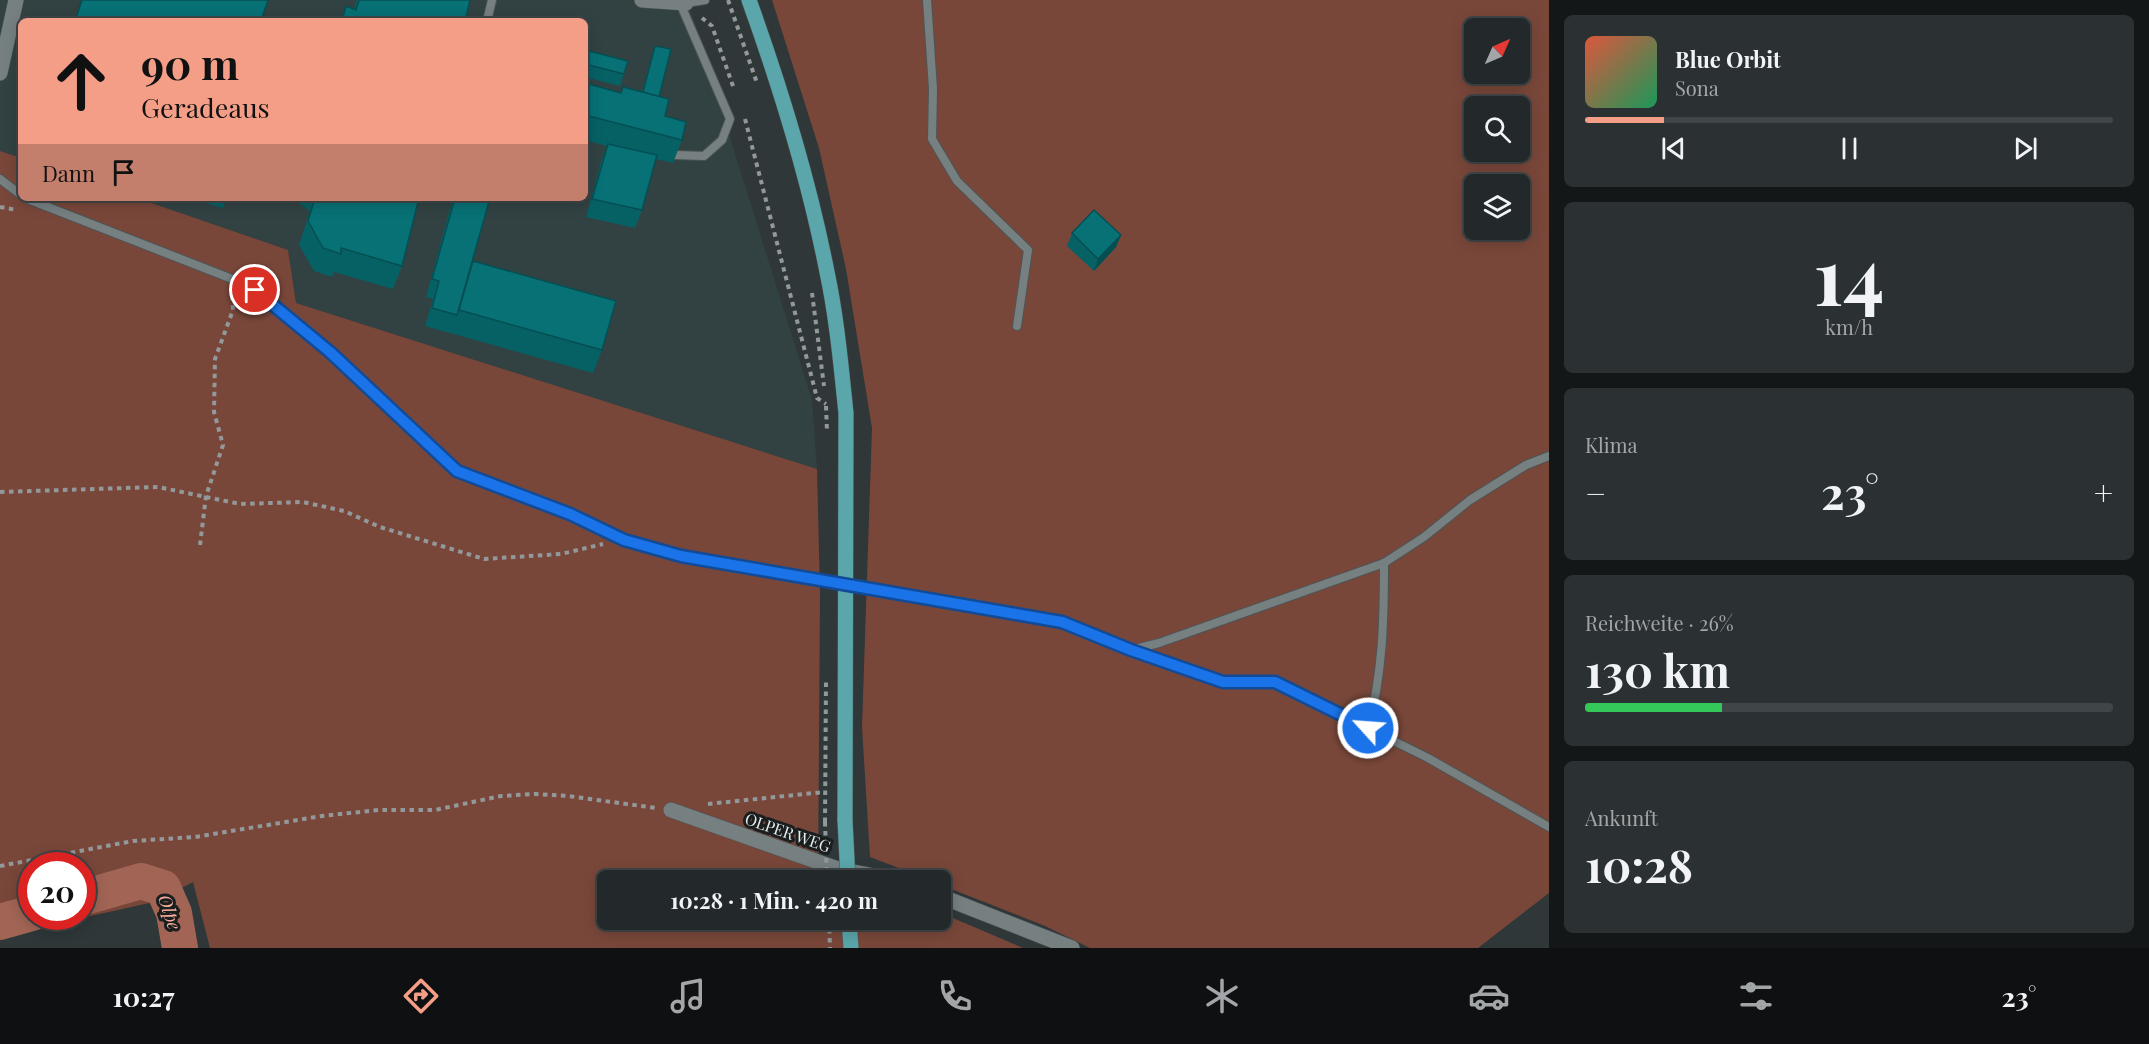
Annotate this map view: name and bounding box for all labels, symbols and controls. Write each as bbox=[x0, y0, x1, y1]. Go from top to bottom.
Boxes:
north arrow bbox=[1464, 18, 1530, 84]
map controls bbox=[1464, 18, 1530, 240]
text: 90 m bbox=[141, 35, 239, 91]
icon: ahead bbox=[42, 42, 120, 120]
text: Blue Orbit bbox=[1675, 44, 1781, 74]
text: Sona bbox=[1675, 74, 1719, 101]
text: Geradeaus bbox=[141, 89, 270, 125]
button: search bbox=[1464, 96, 1530, 162]
icon: previous bbox=[1657, 132, 1690, 165]
icon: pause bbox=[1833, 132, 1866, 165]
icon: next bbox=[2009, 132, 2042, 165]
icon: arrive bbox=[107, 156, 140, 189]
text: Dann bbox=[42, 158, 95, 188]
button: layers bbox=[1464, 174, 1530, 240]
text: 14 bbox=[1813, 222, 1885, 326]
pin bbox=[229, 264, 280, 315]
icon: arrive bbox=[238, 273, 271, 306]
text: km/h bbox=[1825, 313, 1873, 340]
text: Klima bbox=[1585, 431, 1637, 458]
text: 23° bbox=[1821, 461, 1879, 521]
text: − bbox=[1585, 470, 1606, 514]
text: + bbox=[2094, 470, 2113, 514]
text: Reichweite · 26% bbox=[1585, 609, 1734, 636]
text: 130 km bbox=[1585, 639, 1730, 699]
position arrow bbox=[1336, 696, 1400, 760]
text: Ankunft bbox=[1585, 804, 1658, 831]
street label: OLPER WEG bbox=[742, 808, 834, 856]
text: 10:28 bbox=[1585, 834, 1693, 894]
speed limit sign: 20 bbox=[18, 852, 96, 930]
text: 10:28 · 1 Min. · 420 m bbox=[670, 885, 878, 915]
water label: Olpe bbox=[153, 891, 187, 933]
icon: directions bbox=[400, 975, 442, 1017]
icon: music bbox=[667, 975, 709, 1017]
icon: phone bbox=[934, 975, 976, 1017]
icon: climate bbox=[1201, 975, 1243, 1017]
icon: car bbox=[1468, 975, 1510, 1017]
icon: filters bbox=[1735, 975, 1777, 1017]
text: 10:27 bbox=[113, 978, 175, 1014]
text: 23° bbox=[2002, 978, 2036, 1014]

